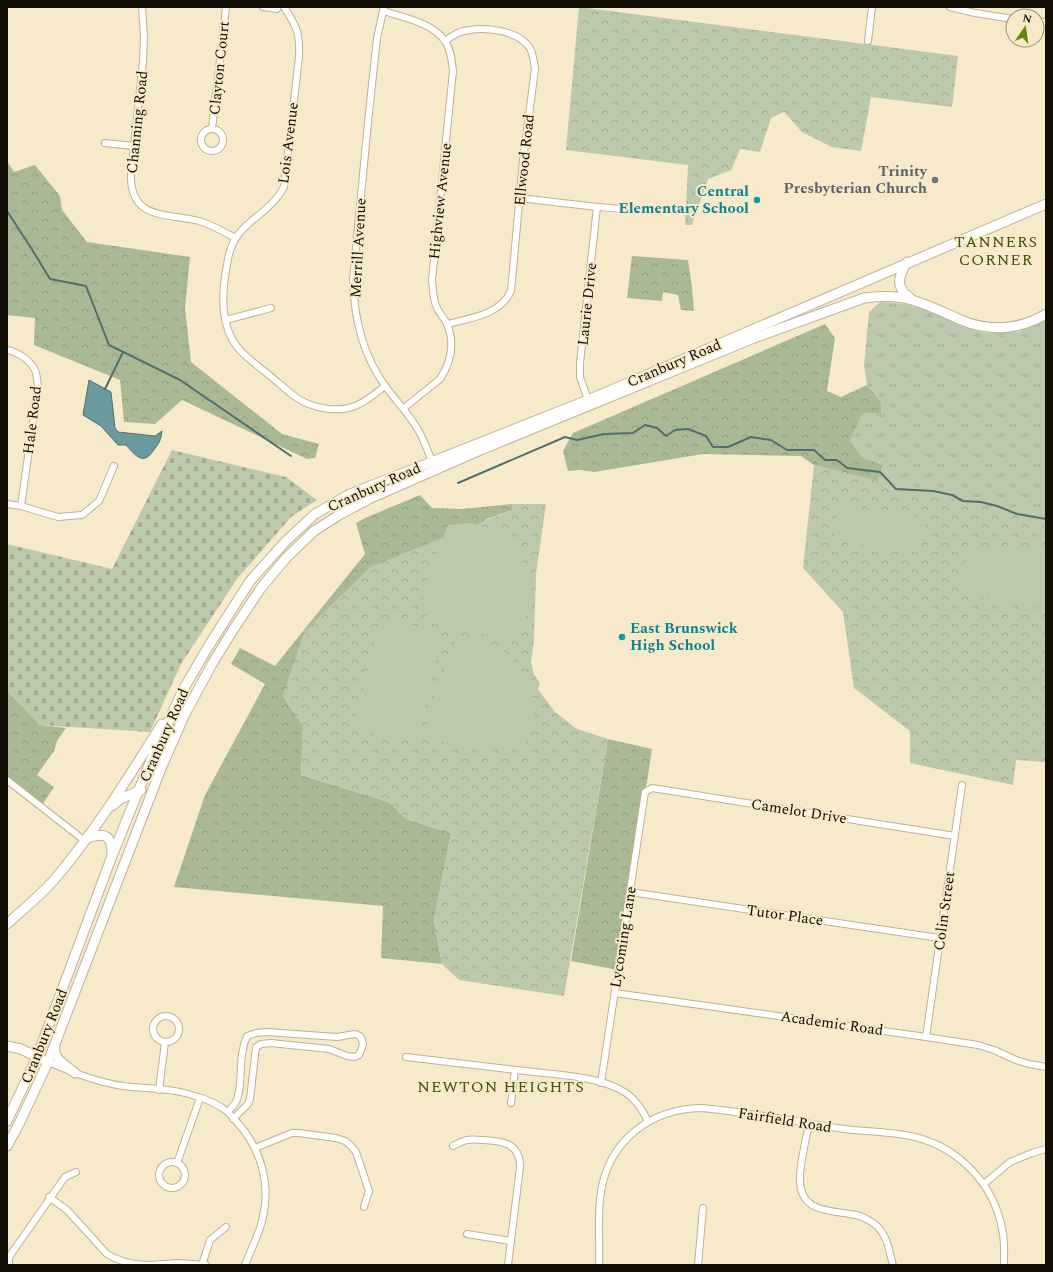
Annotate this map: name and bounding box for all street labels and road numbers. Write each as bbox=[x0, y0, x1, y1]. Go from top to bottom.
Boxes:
street label: Clayton Court bbox=[203, 20, 236, 116]
street label: Channing Road bbox=[121, 69, 154, 175]
street label: Lois Avenue bbox=[272, 101, 305, 185]
street label: Ellwood Road bbox=[508, 113, 541, 207]
street label: Highview Avenue bbox=[423, 142, 458, 261]
street label: Merrill Avenue bbox=[344, 197, 373, 299]
street label: Laurie Drive bbox=[572, 261, 603, 347]
street label: Cranbury Road bbox=[623, 333, 725, 394]
street label: Hale Road bbox=[17, 385, 48, 456]
street label: Cranbury Road bbox=[324, 457, 425, 518]
street label: Cranbury Road bbox=[134, 685, 195, 786]
street label: Camelot Drive bbox=[749, 793, 848, 830]
street label: Colin Street bbox=[928, 870, 961, 952]
street label: Lycoming Lane bbox=[604, 885, 643, 990]
street label: Tutor Place bbox=[745, 899, 825, 932]
street label: Cranbury Road bbox=[15, 985, 74, 1087]
street label: Academic Road bbox=[779, 1005, 885, 1042]
street label: Fairfield Road bbox=[736, 1102, 833, 1139]

